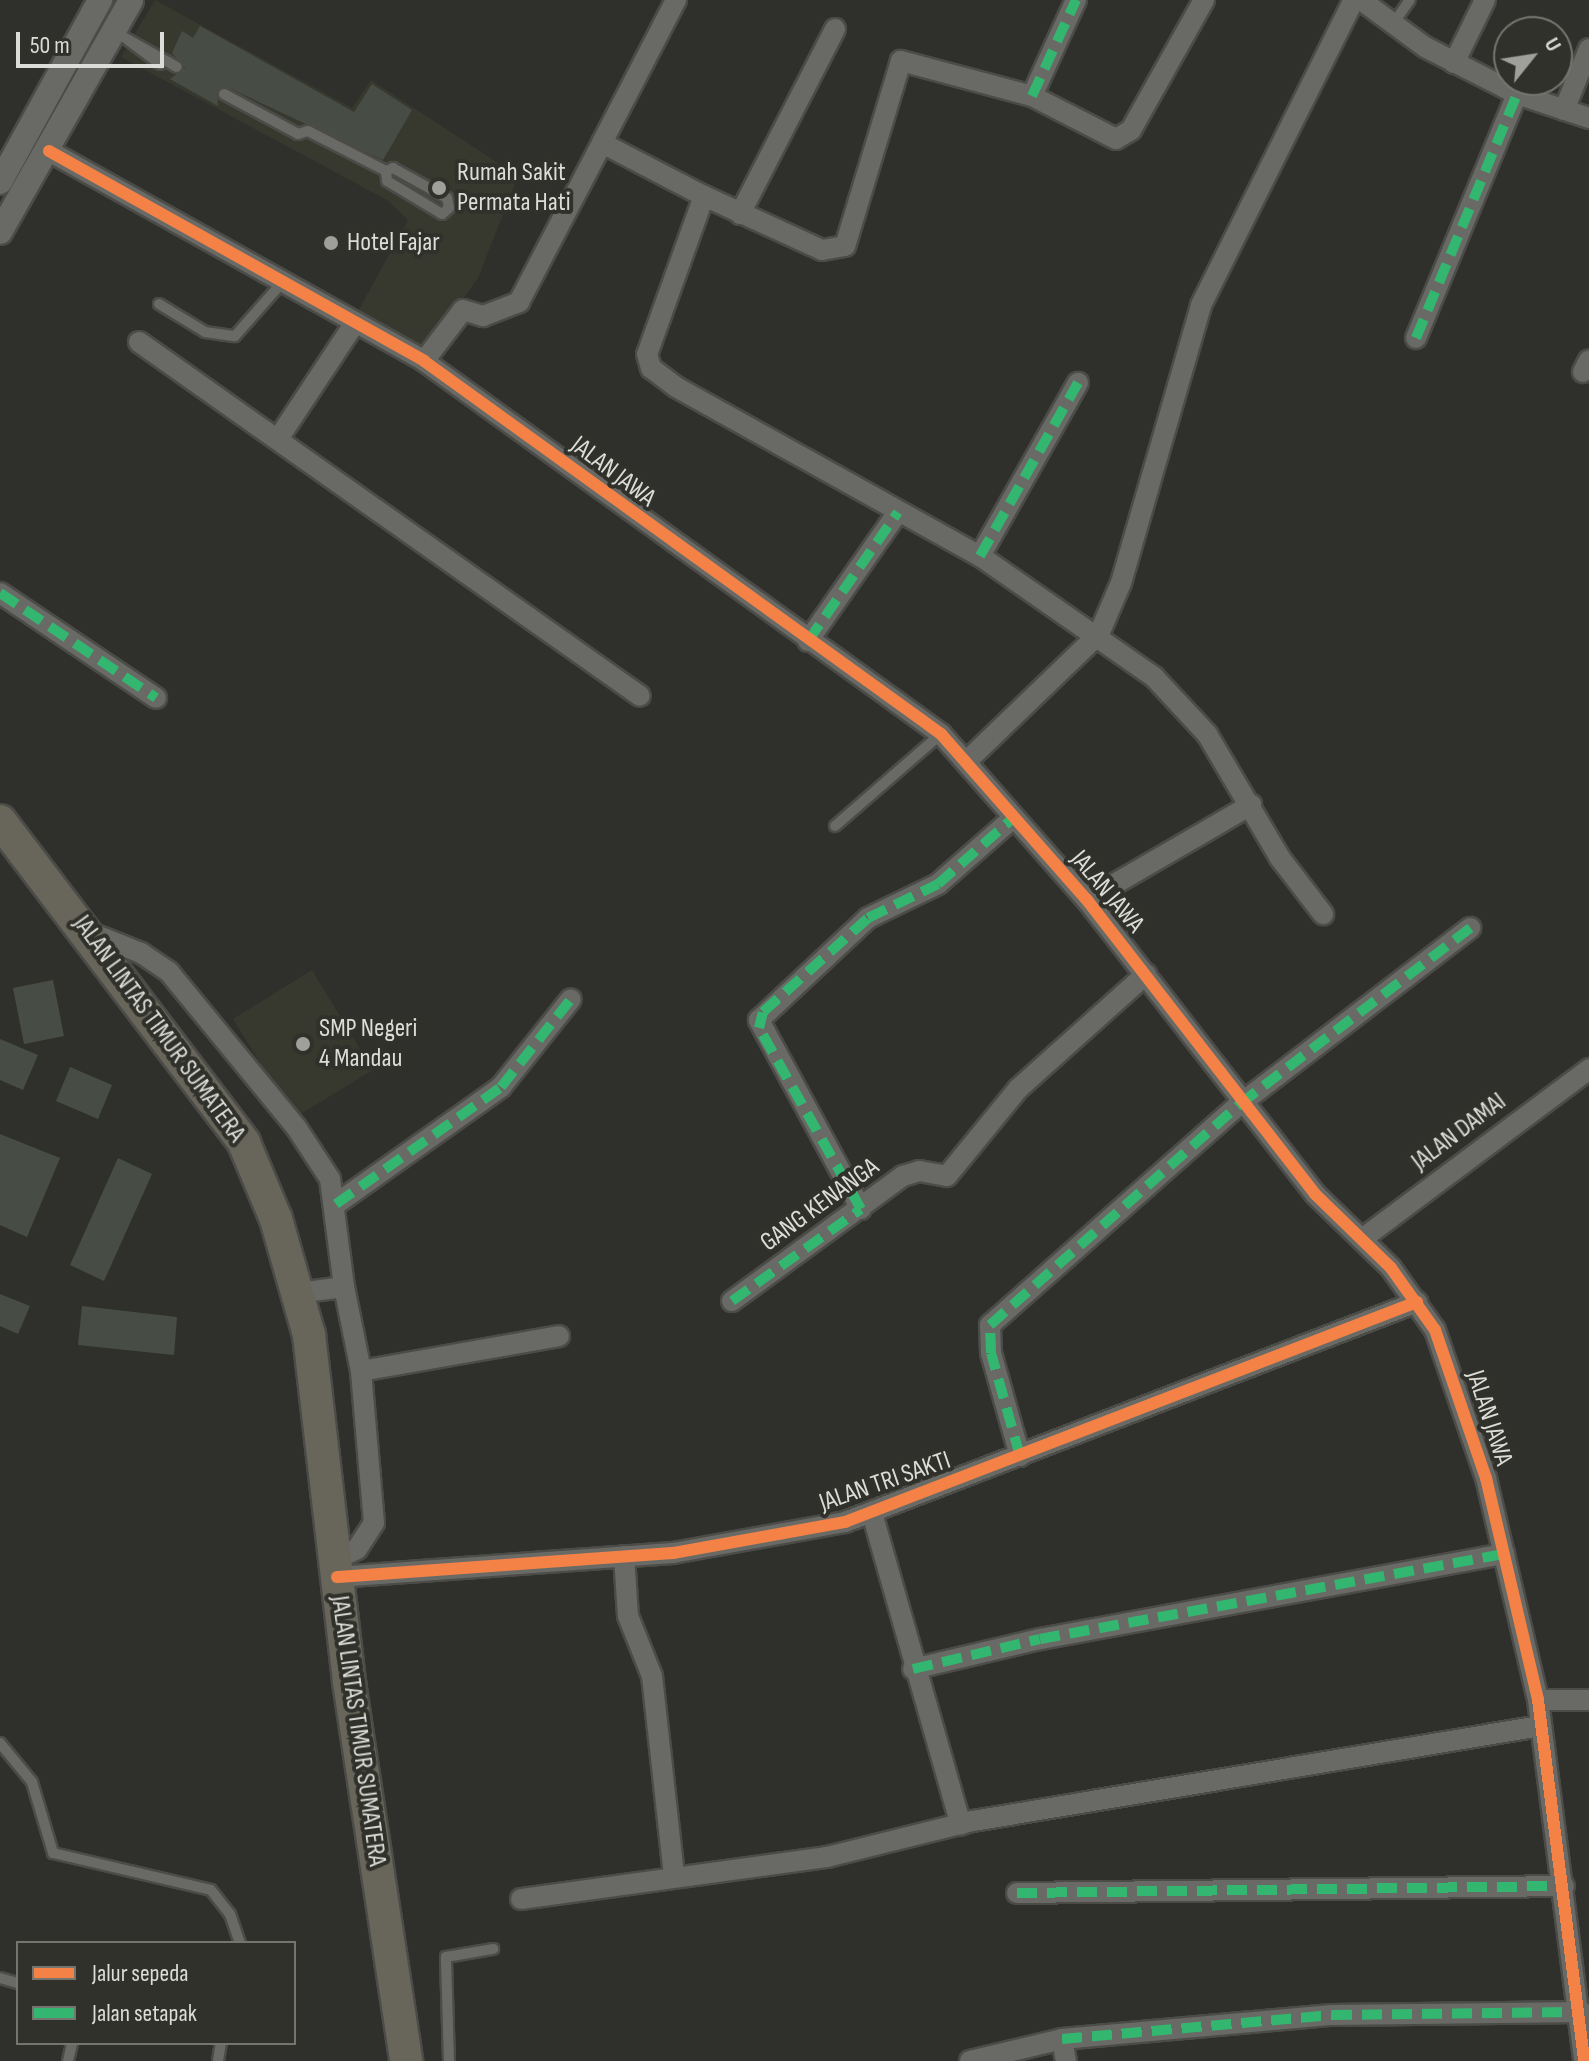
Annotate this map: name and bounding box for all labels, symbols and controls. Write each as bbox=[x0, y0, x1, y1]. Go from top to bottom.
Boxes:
scale bar bbox=[20, 16, 168, 66]
north arrow bbox=[1493, 16, 1573, 96]
text: 50 m bbox=[30, 31, 70, 60]
text: U bbox=[1538, 33, 1567, 56]
place label: Rumah Sakit Permata Hati bbox=[457, 157, 571, 218]
marker: Rumah Sakit Permata Hati bbox=[428, 177, 450, 199]
place label: Hotel Fajar bbox=[347, 227, 440, 259]
marker: Hotel Fajar bbox=[322, 234, 340, 252]
street label: JALAN JAWA bbox=[564, 430, 662, 514]
street label: JALAN JAWA bbox=[1063, 844, 1151, 940]
street label: JALAN LINTAS TIMUR SUMATERA bbox=[66, 909, 252, 1149]
place label: SMP Negeri 4 Mandau bbox=[319, 1013, 417, 1074]
marker: SMP Negeri 4 Mandau bbox=[294, 1035, 312, 1053]
street label: JALAN DAMAI bbox=[1406, 1086, 1512, 1178]
street label: GANG KENANGA bbox=[755, 1152, 885, 1258]
street label: JALAN JAWA bbox=[1459, 1366, 1519, 1470]
street label: JALAN TRI SAKTI bbox=[815, 1445, 955, 1519]
street label: JALAN LINTAS TIMUR SUMATERA bbox=[324, 1594, 392, 1868]
legend bbox=[16, 1941, 296, 2045]
text: Jalur sepeda bbox=[92, 1959, 188, 1988]
text: Jalan setapak bbox=[92, 1999, 197, 2028]

